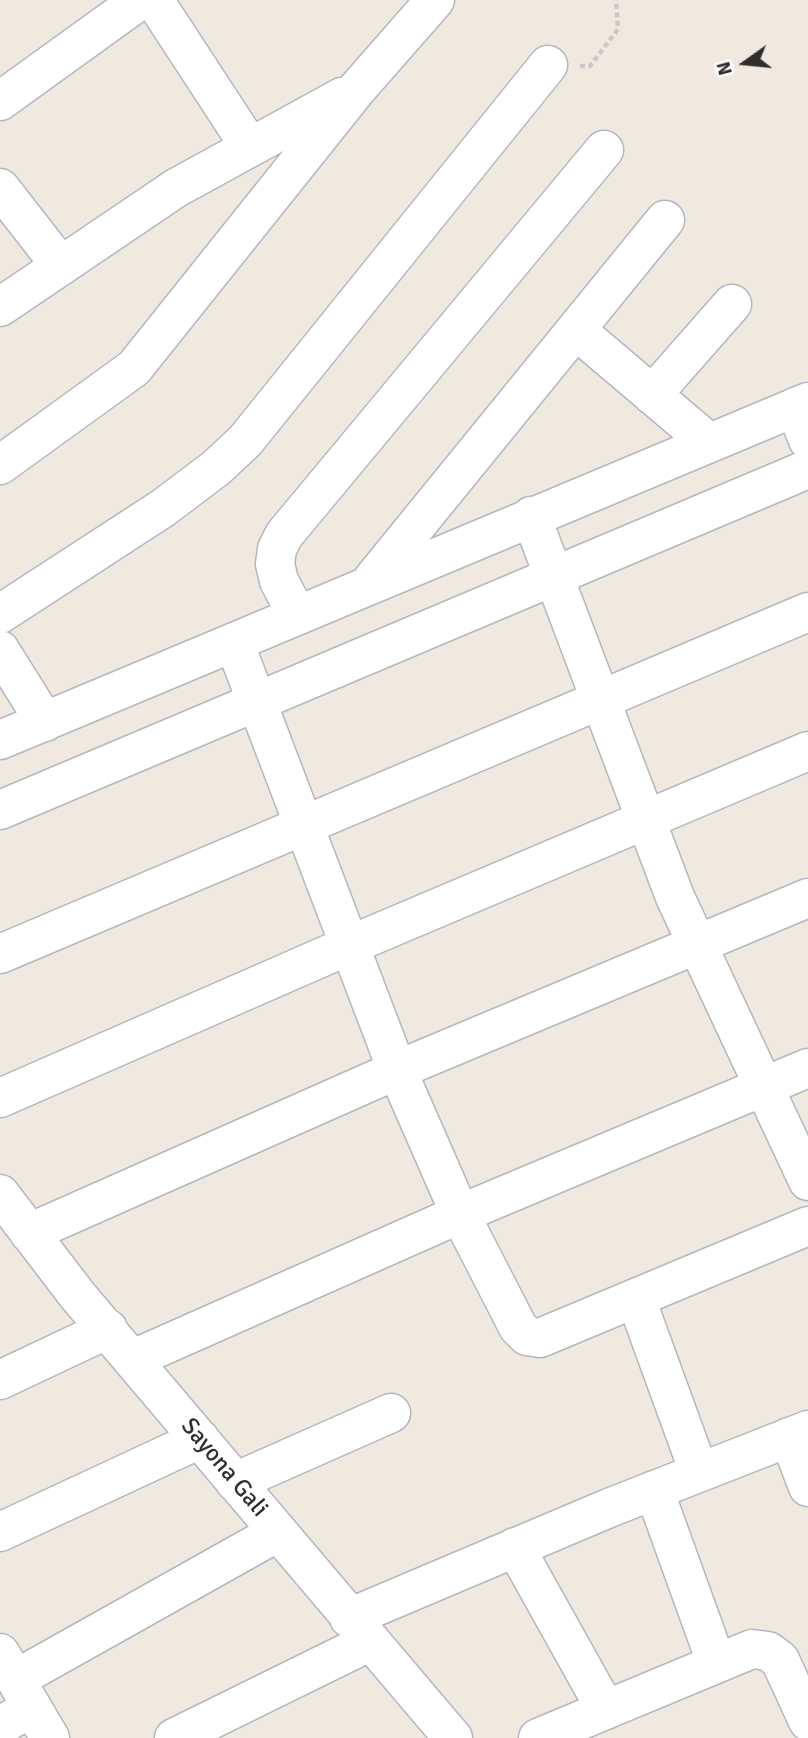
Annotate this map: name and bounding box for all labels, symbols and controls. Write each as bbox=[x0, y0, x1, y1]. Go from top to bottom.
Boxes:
north arrow bbox=[710, 28, 780, 98]
text: N bbox=[711, 59, 738, 78]
street label: Sayona Gali bbox=[174, 1413, 274, 1523]

